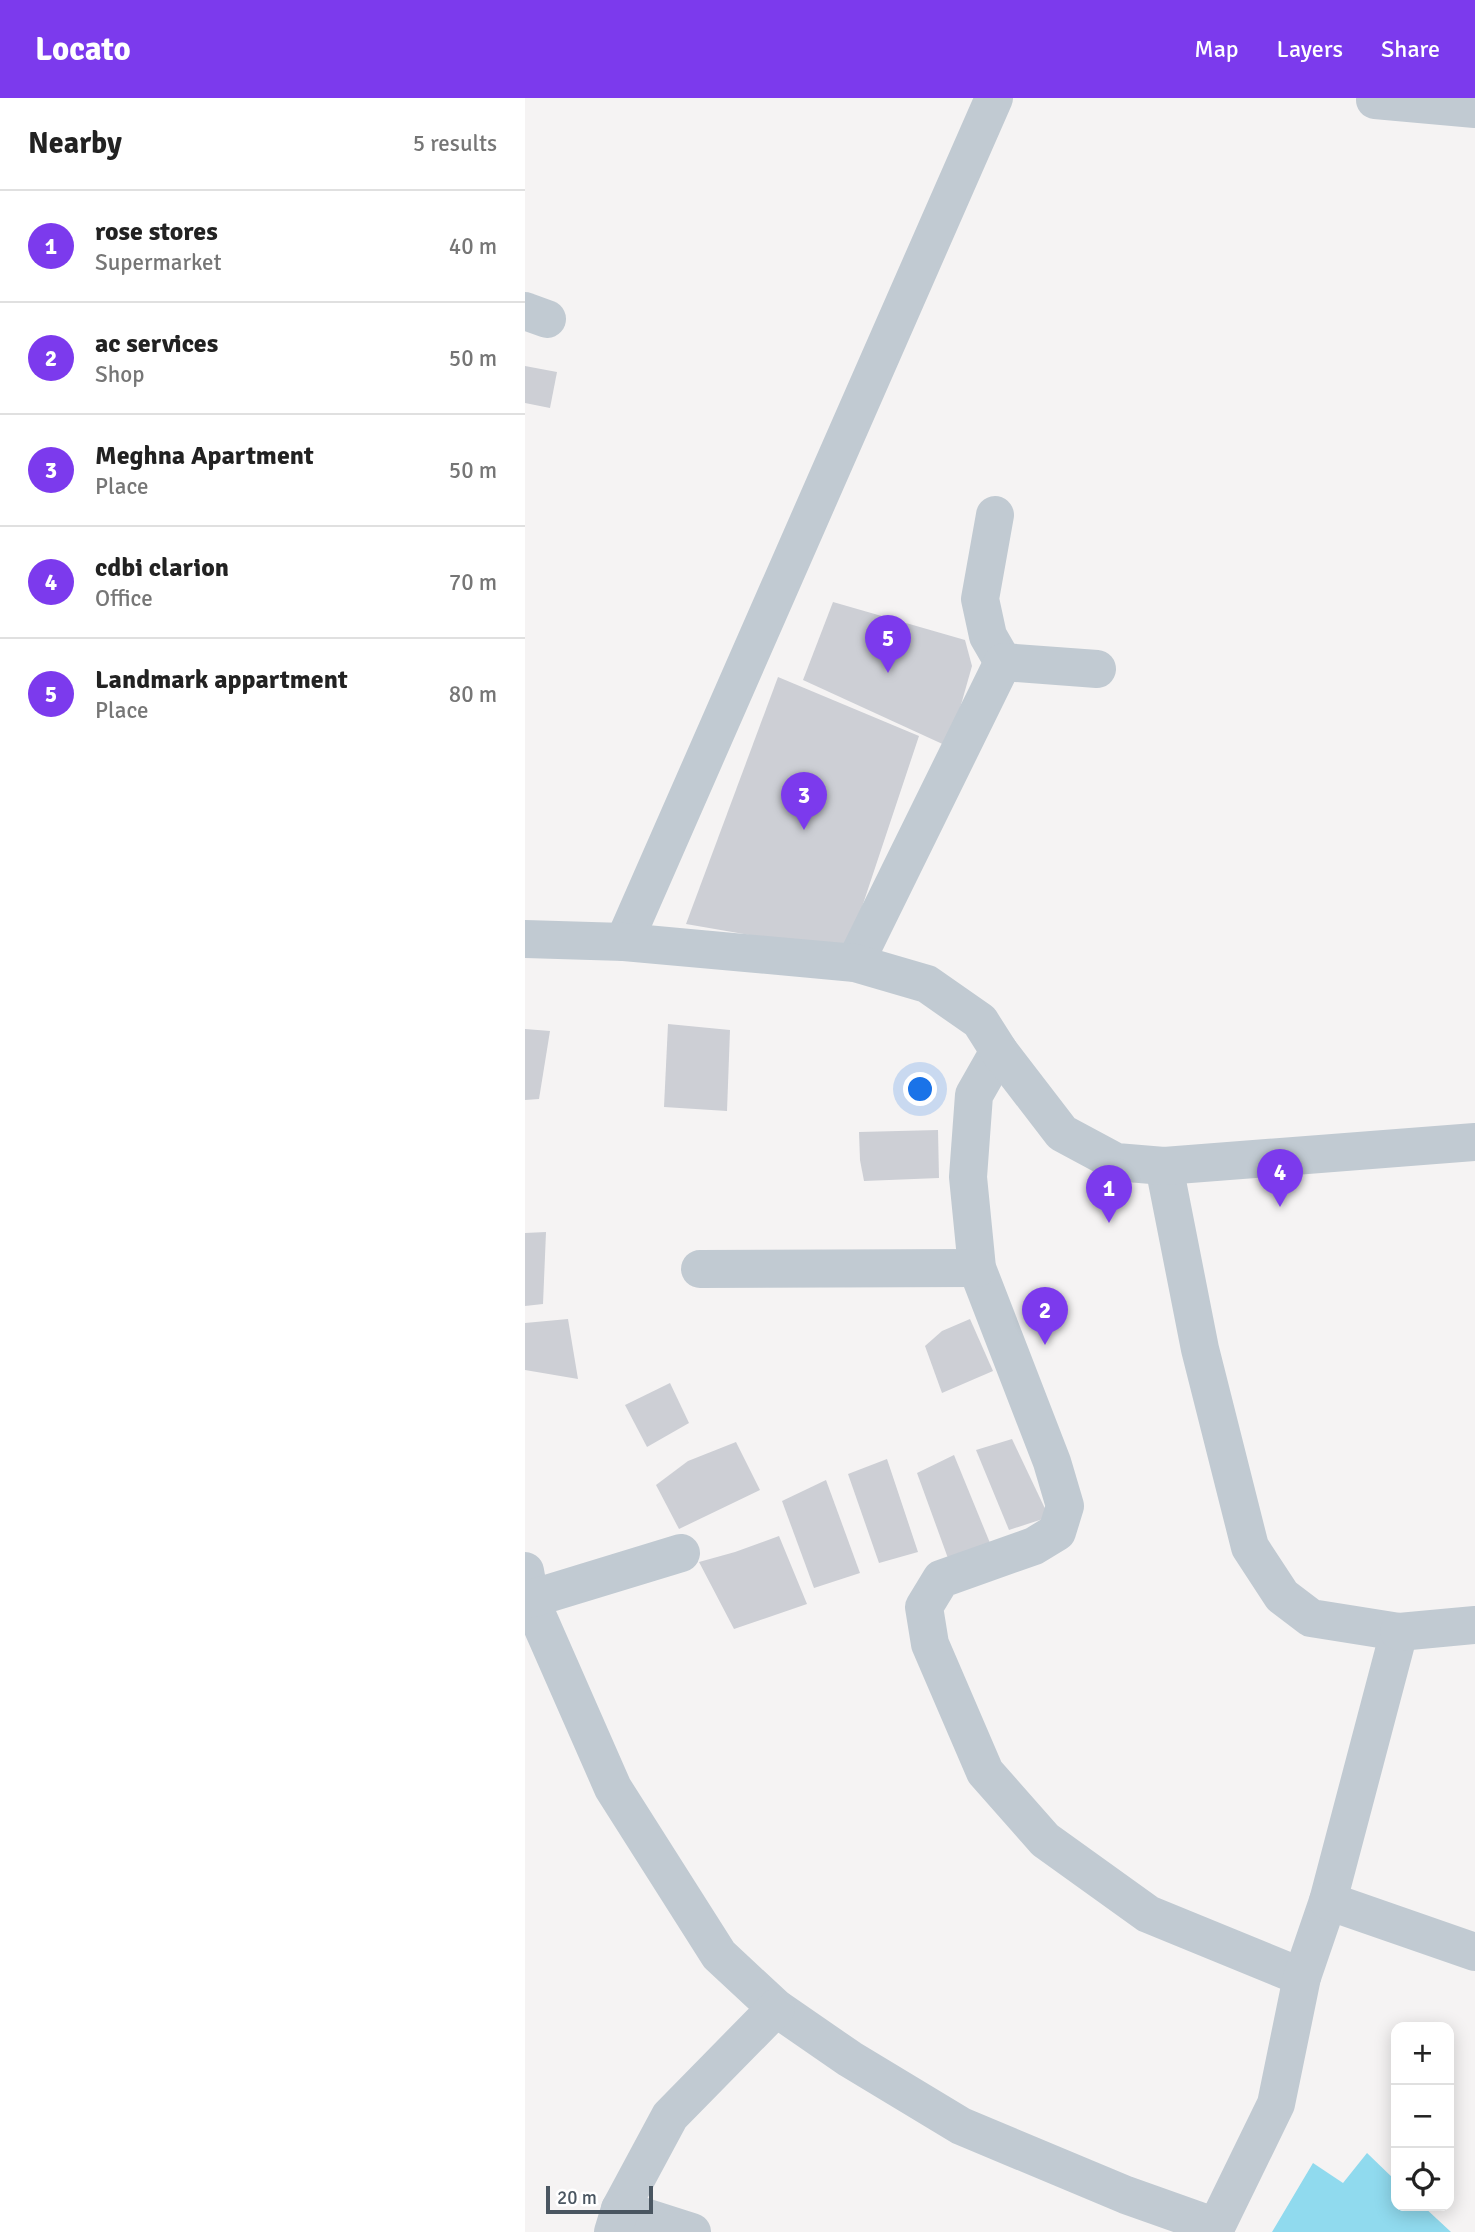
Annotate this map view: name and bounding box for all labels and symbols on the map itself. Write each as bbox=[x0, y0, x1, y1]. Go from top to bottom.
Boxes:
pin: 5 bbox=[865, 615, 911, 673]
pin: 3 bbox=[781, 772, 827, 830]
your location bbox=[903, 1072, 937, 1106]
pin: 4 bbox=[1257, 1149, 1303, 1207]
pin: 1 bbox=[1086, 1165, 1132, 1223]
pin: 2 bbox=[1022, 1287, 1068, 1345]
scale bar bbox=[546, 2183, 653, 2215]

